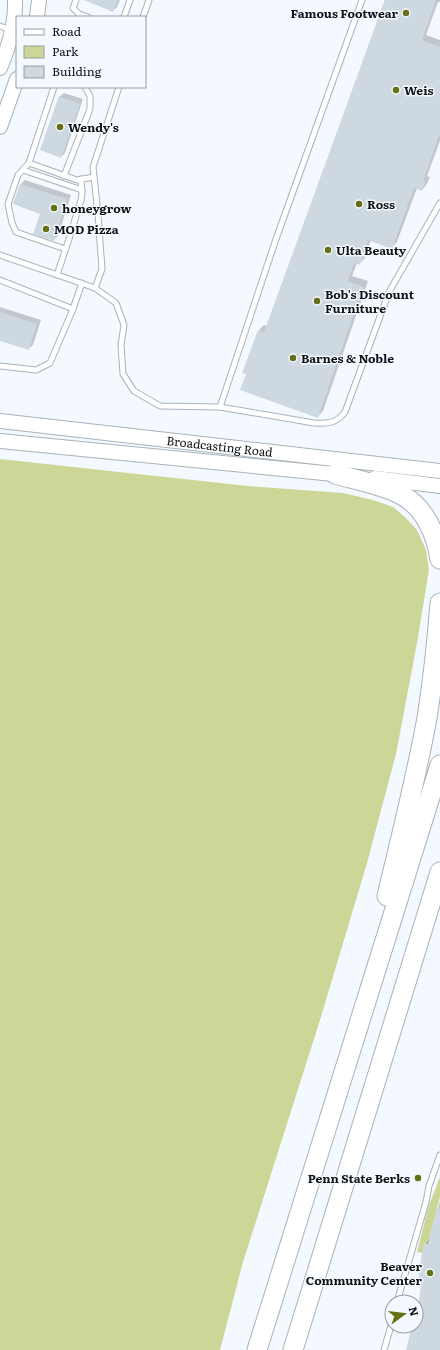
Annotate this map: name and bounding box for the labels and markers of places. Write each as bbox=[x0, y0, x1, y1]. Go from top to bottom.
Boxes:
place label: Famous Footwear bbox=[291, 4, 398, 22]
marker: Famous Footwear bbox=[401, 8, 411, 18]
place label: Weis bbox=[404, 81, 434, 99]
marker: Weis bbox=[391, 85, 401, 95]
place label: Wendy's bbox=[68, 118, 119, 136]
marker: Wendy's bbox=[55, 122, 65, 132]
place label: Ross bbox=[367, 195, 395, 213]
place label: honeygrow bbox=[62, 199, 132, 217]
marker: Ross bbox=[354, 199, 364, 209]
marker: honeygrow bbox=[49, 203, 59, 213]
place label: MOD Pizza bbox=[54, 220, 119, 238]
marker: MOD Pizza bbox=[41, 224, 51, 234]
place label: Ulta Beauty bbox=[336, 241, 407, 259]
marker: Ulta Beauty bbox=[323, 245, 333, 255]
place label: Bob's Discount Furniture bbox=[325, 285, 415, 317]
marker: Bob's Discount Furniture bbox=[312, 296, 322, 306]
place label: Barnes & Noble bbox=[301, 349, 394, 367]
marker: Barnes & Noble bbox=[288, 353, 298, 363]
place label: Penn State Berks bbox=[308, 1169, 410, 1187]
marker: Penn State Berks bbox=[413, 1173, 423, 1183]
place label: Beaver Community Center bbox=[306, 1257, 422, 1289]
marker: Beaver Community Center bbox=[425, 1268, 435, 1278]

